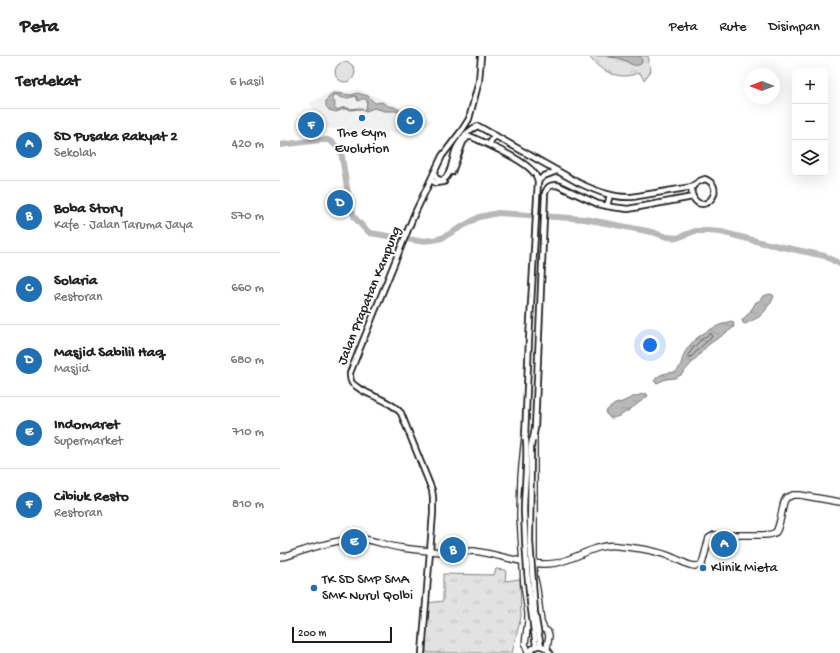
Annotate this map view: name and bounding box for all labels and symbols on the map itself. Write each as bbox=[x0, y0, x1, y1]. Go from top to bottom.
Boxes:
north arrow bbox=[744, 68, 780, 104]
pin: C bbox=[397, 106, 423, 136]
pin: F bbox=[298, 110, 324, 140]
marker: The Gym Evolution bbox=[357, 113, 367, 123]
place label: The Gym Evolution bbox=[335, 125, 390, 158]
pin: D bbox=[327, 188, 353, 218]
street label: Jalan Prapatan Kampung bbox=[334, 224, 406, 368]
your location bbox=[640, 335, 660, 355]
pin: E bbox=[341, 527, 367, 557]
pin: A bbox=[711, 529, 737, 559]
pin: B bbox=[440, 535, 466, 565]
place label: Klinik Mieta bbox=[711, 560, 779, 577]
marker: Klinik Mieta bbox=[698, 563, 708, 573]
place label: TK SD SMP SMA SMK Nurul Qolbi bbox=[321, 572, 413, 605]
marker: TK SD SMP SMA SMK Nurul Qolbi bbox=[309, 583, 319, 593]
scale bar bbox=[292, 625, 392, 644]

